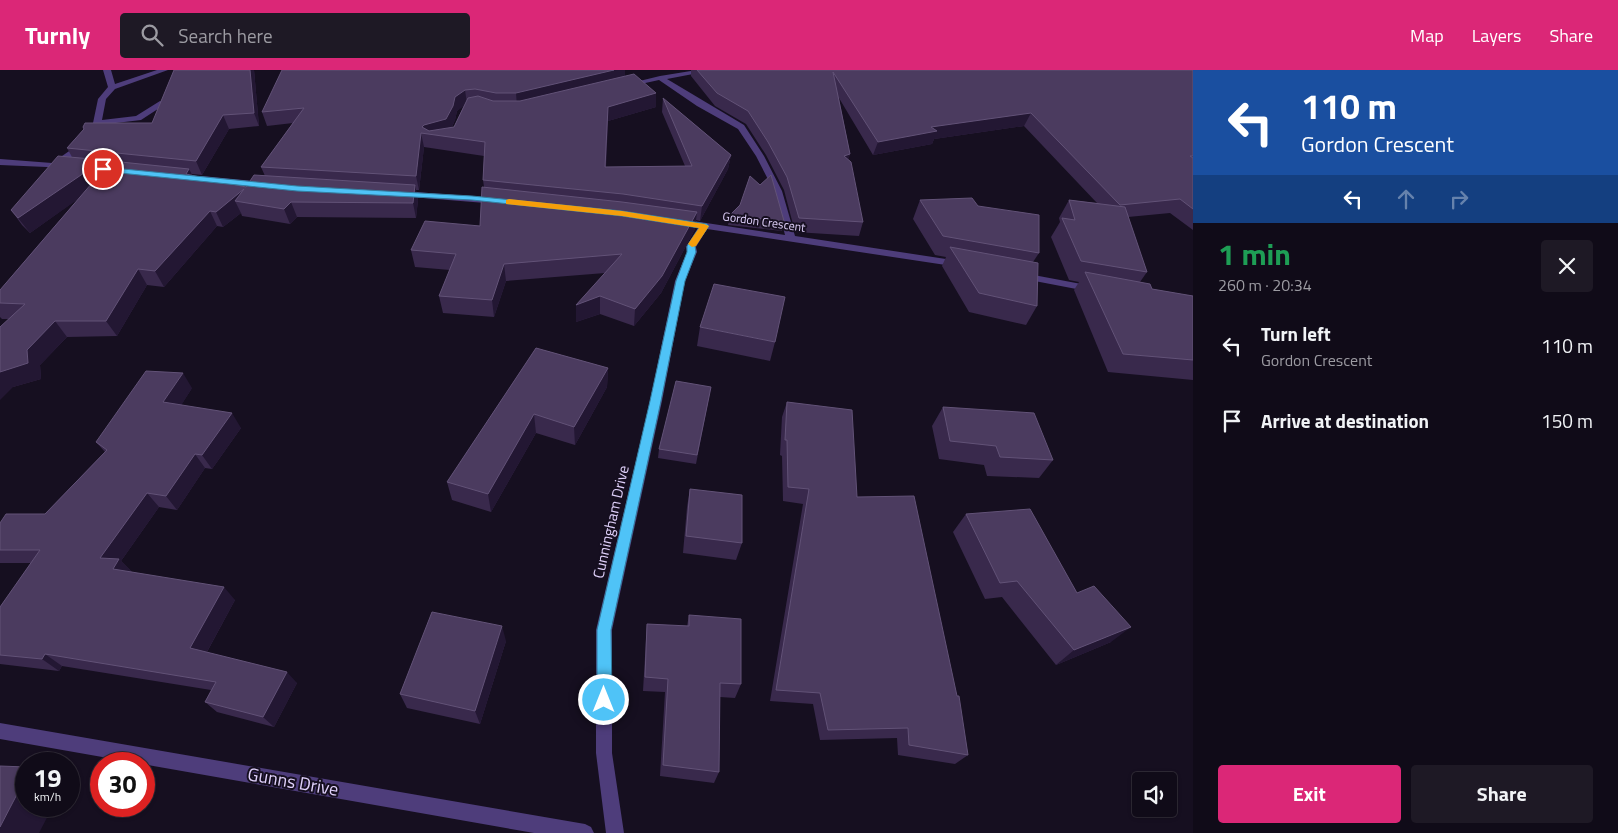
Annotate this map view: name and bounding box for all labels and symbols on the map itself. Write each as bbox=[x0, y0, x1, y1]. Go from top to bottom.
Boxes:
pin bbox=[82, 148, 124, 190]
street label: Gordon Crescent bbox=[721, 206, 808, 237]
street label: Cunningham Drive bbox=[586, 463, 635, 581]
position arrow bbox=[577, 673, 629, 725]
speed limit sign: 30 bbox=[90, 752, 155, 817]
street label: Gunns Drive bbox=[246, 760, 341, 803]

